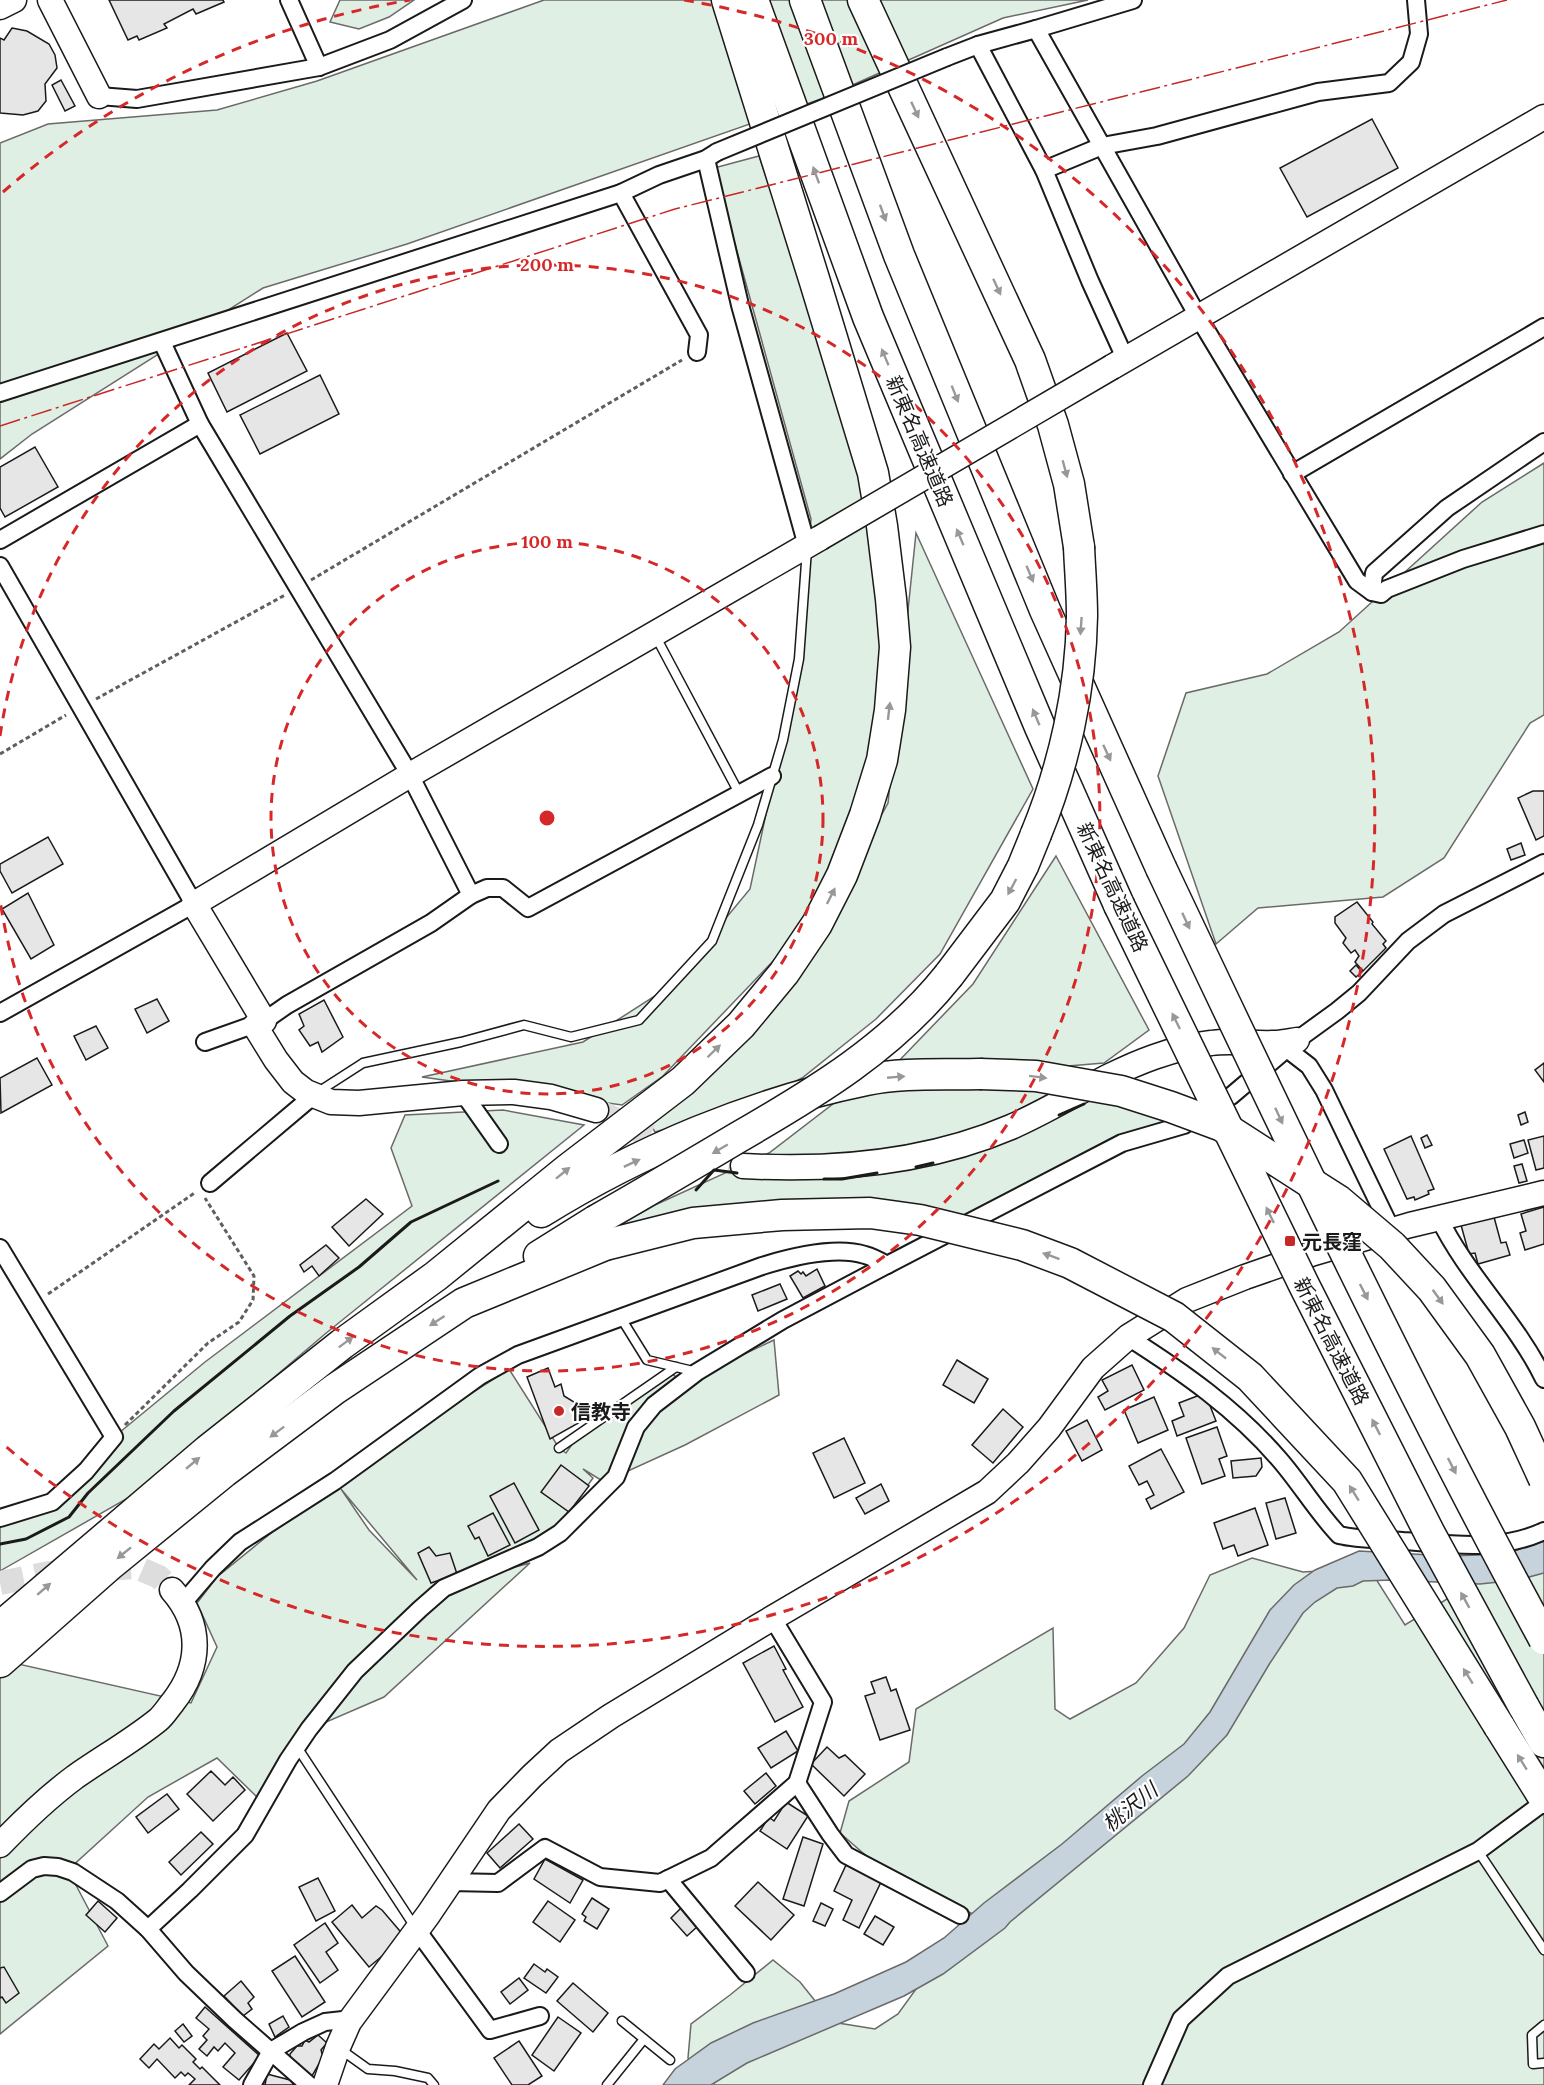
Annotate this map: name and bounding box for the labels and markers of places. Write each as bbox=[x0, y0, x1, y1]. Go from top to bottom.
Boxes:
centre of rings bbox=[537, 808, 557, 828]
place label: 元長窪 bbox=[1302, 1229, 1362, 1254]
marker: 元長窪 bbox=[1283, 1234, 1297, 1248]
place label: 信教寺 bbox=[571, 1399, 631, 1424]
marker: 信教寺 bbox=[552, 1404, 566, 1418]

